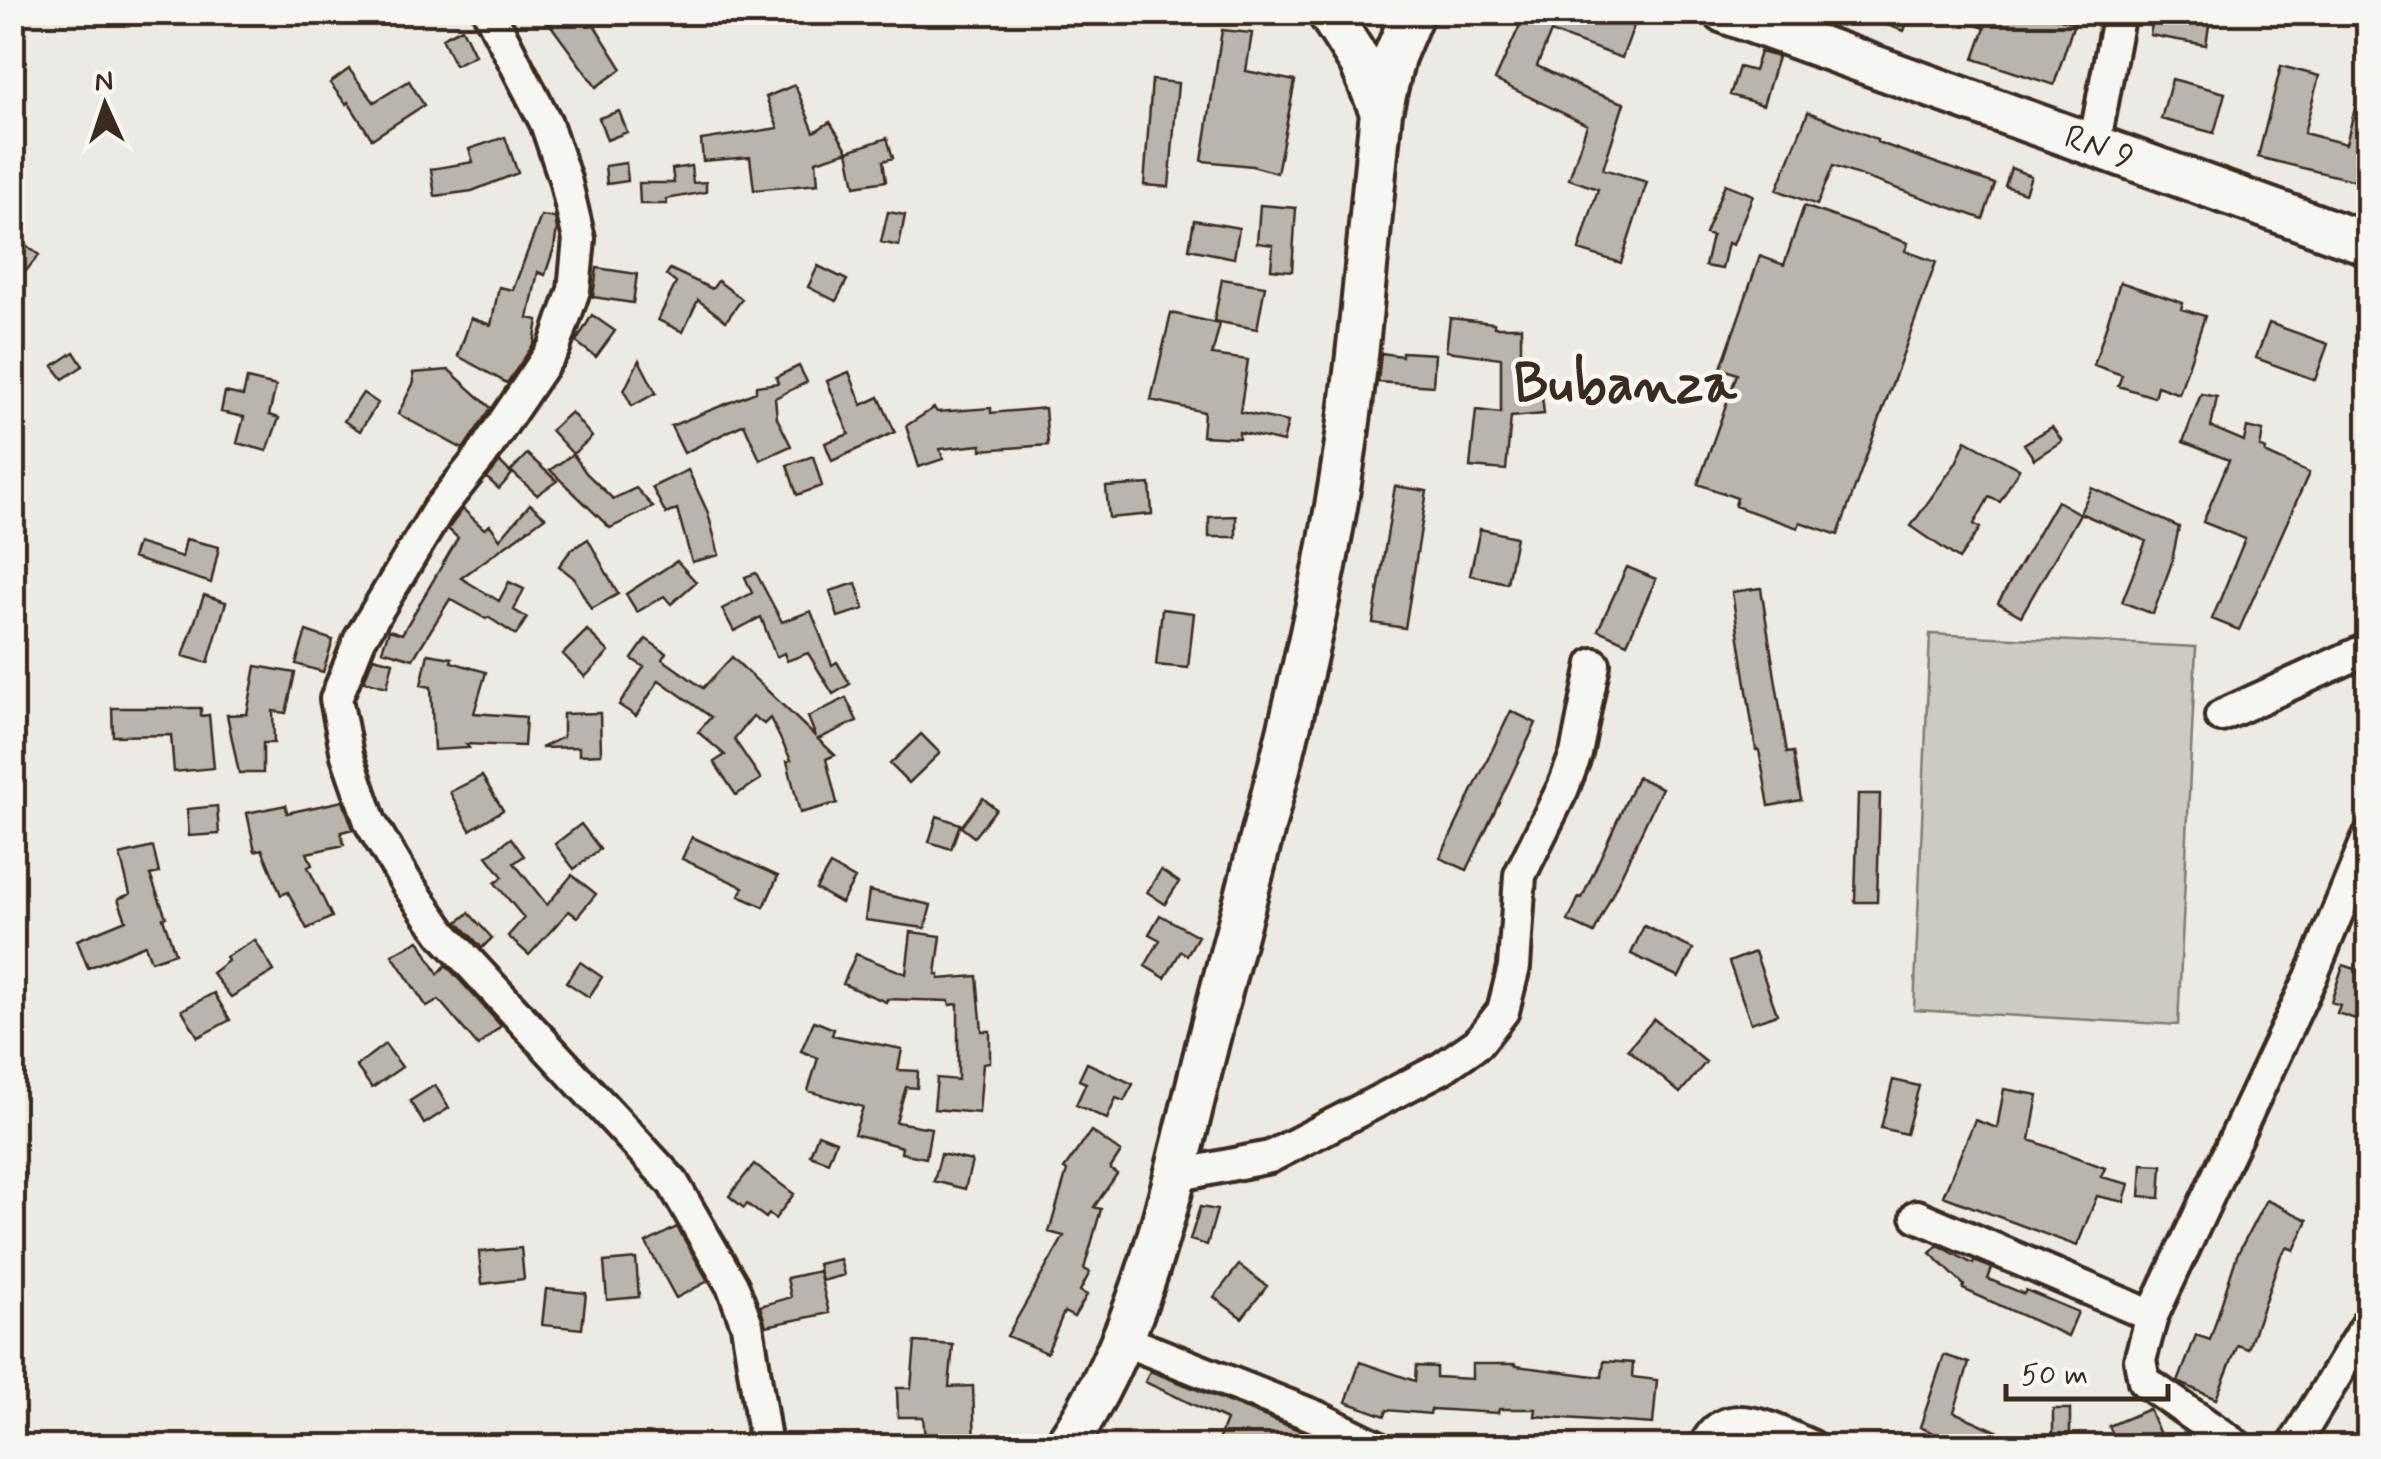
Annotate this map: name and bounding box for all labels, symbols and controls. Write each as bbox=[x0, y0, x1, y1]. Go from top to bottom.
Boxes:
north arrow bbox=[55, 55, 155, 155]
text: N bbox=[94, 64, 114, 101]
street label: RN 9 bbox=[2058, 114, 2140, 182]
district label: Bubanza bbox=[1513, 350, 1739, 422]
scale bar bbox=[2006, 1339, 2168, 1401]
text: 50 m bbox=[2021, 1356, 2088, 1395]

